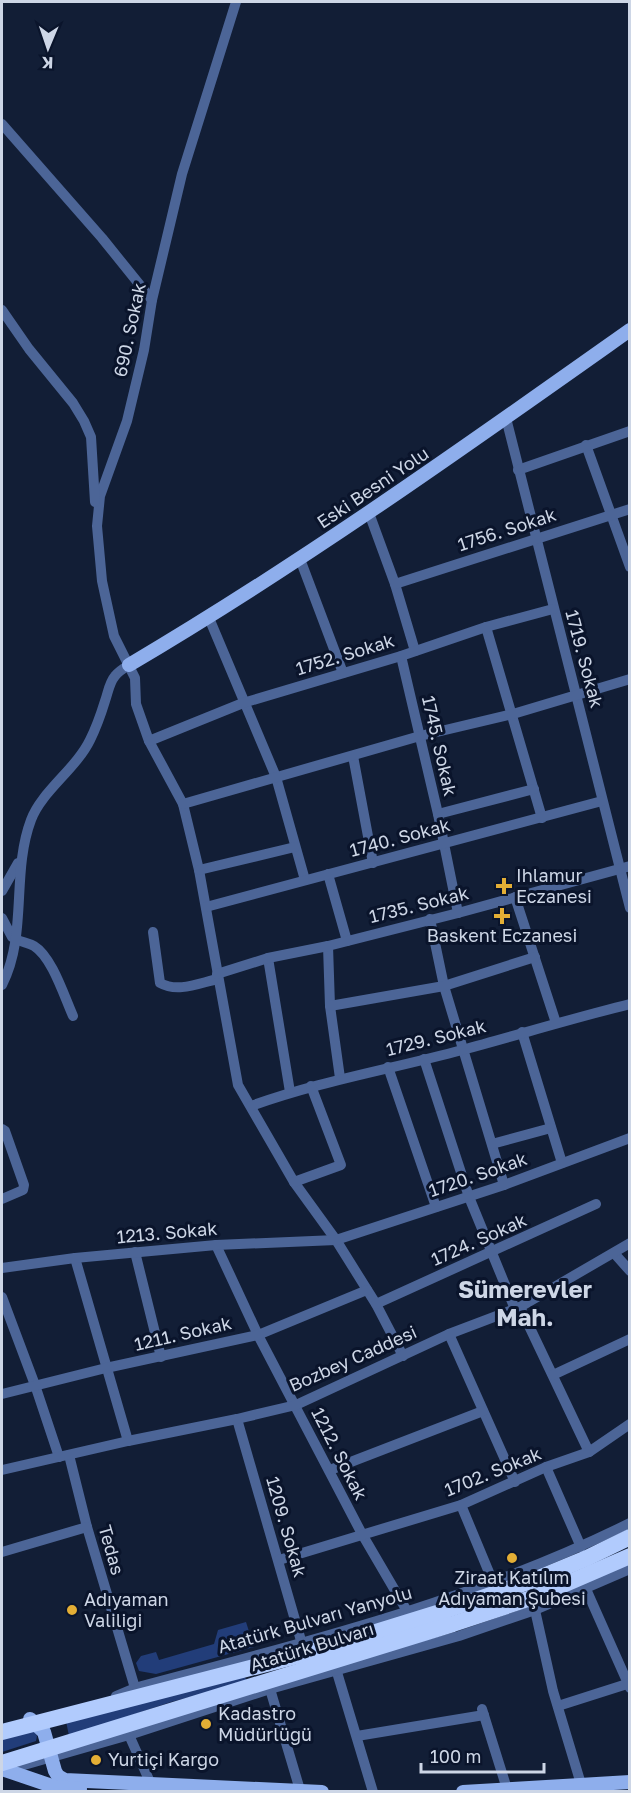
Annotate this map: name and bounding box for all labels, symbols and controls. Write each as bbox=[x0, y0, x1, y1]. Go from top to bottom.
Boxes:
north arrow bbox=[18, 18, 78, 78]
text: K bbox=[41, 53, 54, 73]
street label: 690. Sokak bbox=[108, 281, 150, 379]
street label: Eski Besni Yolu bbox=[312, 442, 432, 533]
street label: 1756. Sokak bbox=[455, 503, 559, 555]
street label: 1719. Sokak bbox=[561, 607, 609, 710]
street label: 1752. Sokak bbox=[293, 629, 397, 679]
street label: 1745. Sokak bbox=[418, 693, 462, 798]
street label: 1740. Sokak bbox=[347, 813, 452, 861]
place label: Ihlamur Eczanesi bbox=[516, 864, 592, 907]
marker: Ihlamur Eczanesi bbox=[497, 879, 511, 893]
street label: 1735. Sokak bbox=[367, 881, 471, 927]
marker: Baskent Eczanesi bbox=[495, 909, 509, 923]
place label: Baskent Eczanesi bbox=[427, 924, 577, 946]
street label: 1729. Sokak bbox=[384, 1014, 488, 1060]
street label: 1720. Sokak bbox=[426, 1147, 530, 1201]
street label: 1724. Sokak bbox=[427, 1208, 530, 1270]
street label: 1213. Sokak bbox=[116, 1217, 218, 1247]
district label: Sümerevler Mah. bbox=[458, 1274, 592, 1331]
street label: 1211. Sokak bbox=[132, 1311, 234, 1355]
street label: Bozbey Caddesi bbox=[285, 1320, 420, 1396]
street label: 1212. Sokak bbox=[307, 1404, 373, 1503]
street label: 1702. Sokak bbox=[441, 1442, 544, 1500]
street label: 1209. Sokak bbox=[262, 1474, 312, 1580]
street label: Tedas bbox=[94, 1522, 130, 1577]
marker: Ziraat Katılım Adıyaman Şubesi bbox=[505, 1551, 519, 1565]
place label: Ziraat Katılım Adıyaman Şubesi bbox=[438, 1566, 586, 1609]
street label: Atatürk Bulvarı Yanyolu bbox=[215, 1582, 415, 1658]
place label: Adıyaman Valiliği bbox=[84, 1588, 169, 1631]
marker: Adıyaman Valiliği bbox=[65, 1603, 79, 1617]
street label: Atatürk Bulvarı bbox=[248, 1618, 376, 1676]
place label: Kadastro Müdürlüğü bbox=[218, 1702, 312, 1745]
marker: Kadastro Müdürlüğü bbox=[199, 1717, 213, 1731]
scale bar bbox=[421, 1736, 544, 1774]
text: 100 m bbox=[430, 1745, 481, 1767]
place label: Yurtiçi Kargo bbox=[108, 1748, 219, 1770]
marker: Yurtiçi Kargo bbox=[89, 1753, 103, 1767]

